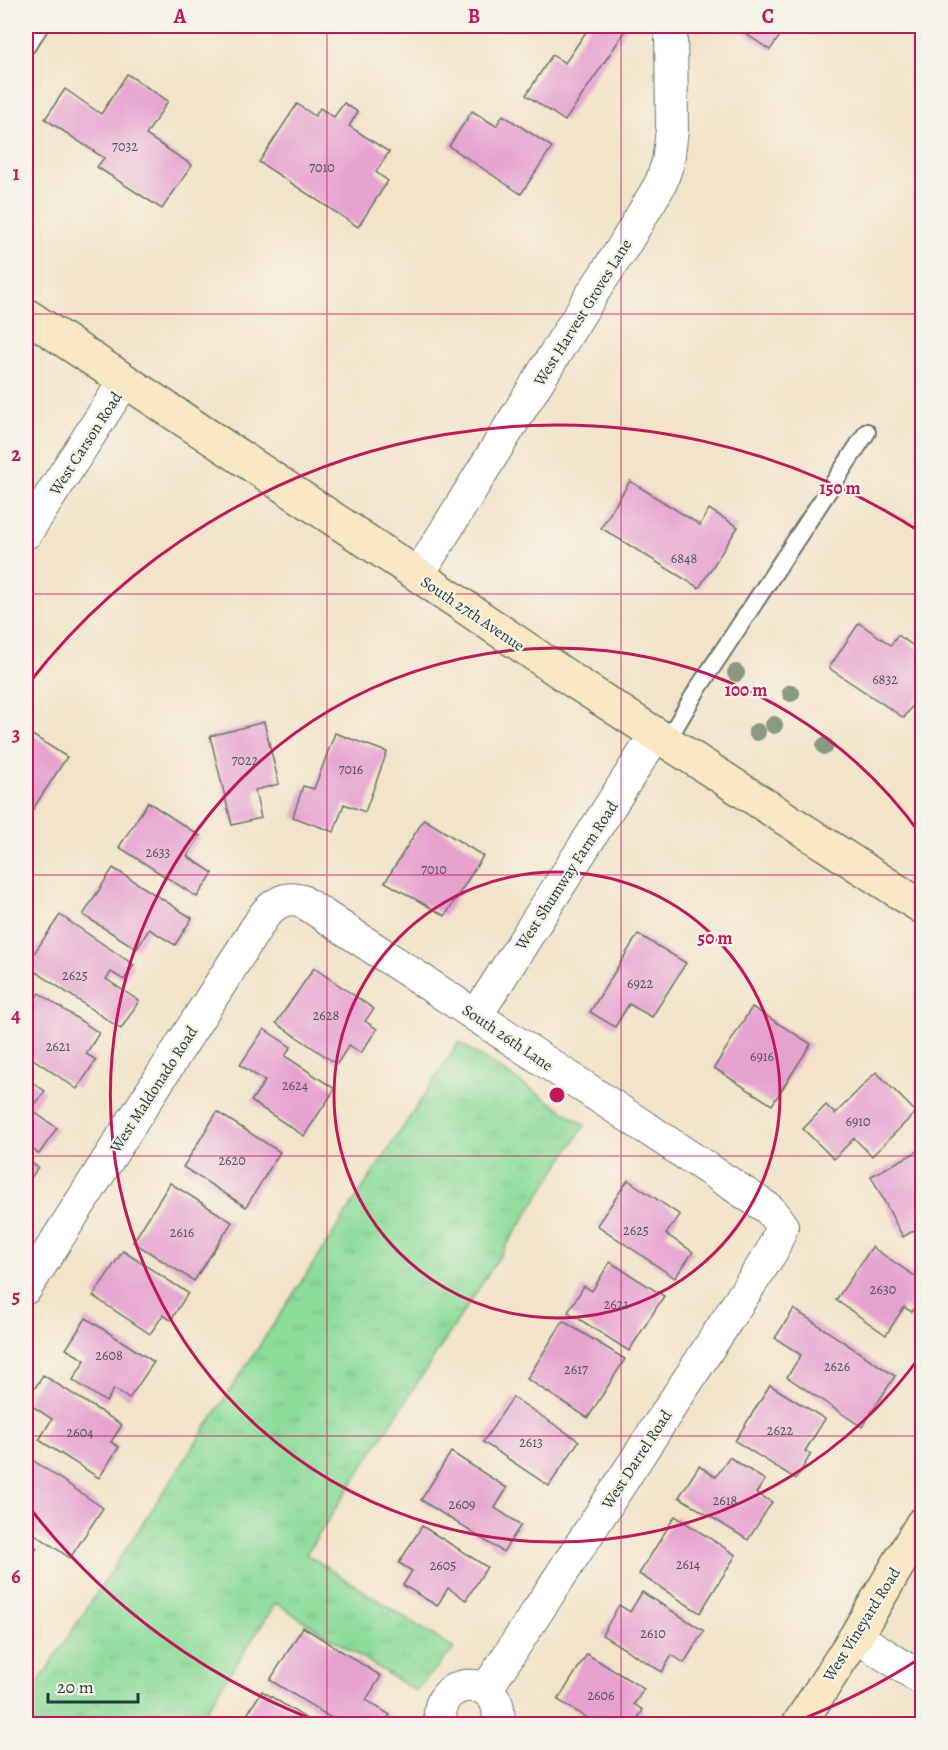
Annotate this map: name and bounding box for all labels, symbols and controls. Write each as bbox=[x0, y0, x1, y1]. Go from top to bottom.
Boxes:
text: A bbox=[173, 3, 187, 30]
text: B bbox=[468, 3, 480, 30]
text: C bbox=[762, 3, 774, 30]
house number: 7032 bbox=[112, 137, 138, 156]
house number: 7010 bbox=[309, 158, 335, 177]
text: 1 bbox=[12, 160, 20, 187]
street label: West Harvest Groves Lane bbox=[528, 235, 637, 391]
street label: West Carson Road bbox=[44, 387, 128, 500]
text: 2 bbox=[11, 441, 21, 468]
text: 150 m bbox=[819, 476, 861, 500]
house number: 6848 bbox=[671, 549, 697, 568]
street label: South 27th Avenue bbox=[416, 571, 529, 657]
house number: 6832 bbox=[872, 670, 898, 689]
text: 100 m bbox=[725, 678, 767, 702]
text: 3 bbox=[12, 721, 20, 748]
house number: 7022 bbox=[232, 751, 259, 770]
house number: 7016 bbox=[339, 760, 363, 779]
street label: West Shumway Farm Road bbox=[510, 796, 624, 955]
house number: 2633 bbox=[146, 843, 171, 862]
house number: 7010 bbox=[421, 860, 447, 879]
text: 50 m bbox=[698, 926, 732, 950]
house number: 2625 bbox=[62, 966, 88, 985]
house number: 6922 bbox=[627, 974, 653, 993]
street label: South 26th Lane bbox=[458, 999, 557, 1076]
text: 4 bbox=[11, 1002, 21, 1029]
house number: 2628 bbox=[313, 1006, 339, 1025]
street label: West Maldonado Road bbox=[104, 1022, 203, 1158]
house number: 2621 bbox=[46, 1037, 70, 1056]
house number: 6916 bbox=[750, 1047, 774, 1066]
house number: 2624 bbox=[282, 1076, 308, 1095]
centre of rings bbox=[547, 1085, 567, 1105]
house number: 6910 bbox=[845, 1112, 871, 1131]
house number: 2620 bbox=[218, 1151, 246, 1170]
house number: 2625 bbox=[623, 1221, 649, 1240]
house number: 2616 bbox=[170, 1223, 194, 1242]
house number: 2630 bbox=[870, 1280, 896, 1299]
text: 5 bbox=[12, 1283, 20, 1310]
house number: 2621 bbox=[604, 1295, 628, 1314]
house number: 2608 bbox=[95, 1346, 123, 1365]
house number: 2626 bbox=[824, 1357, 850, 1376]
house number: 2617 bbox=[564, 1360, 588, 1379]
street label: West Darrel Road bbox=[596, 1405, 677, 1514]
house number: 2622 bbox=[767, 1421, 794, 1440]
house number: 2604 bbox=[67, 1423, 93, 1442]
house number: 2613 bbox=[519, 1433, 543, 1452]
house number: 2618 bbox=[713, 1491, 738, 1510]
house number: 2609 bbox=[449, 1495, 475, 1514]
house number: 2614 bbox=[676, 1555, 700, 1574]
house number: 2605 bbox=[430, 1556, 456, 1575]
text: 6 bbox=[11, 1563, 21, 1590]
street label: West Vineyard Road bbox=[817, 1563, 906, 1687]
house number: 2610 bbox=[640, 1624, 666, 1643]
scale bar bbox=[48, 1666, 138, 1704]
text: 20 m bbox=[57, 1675, 94, 1699]
house number: 2606 bbox=[587, 1686, 615, 1705]

